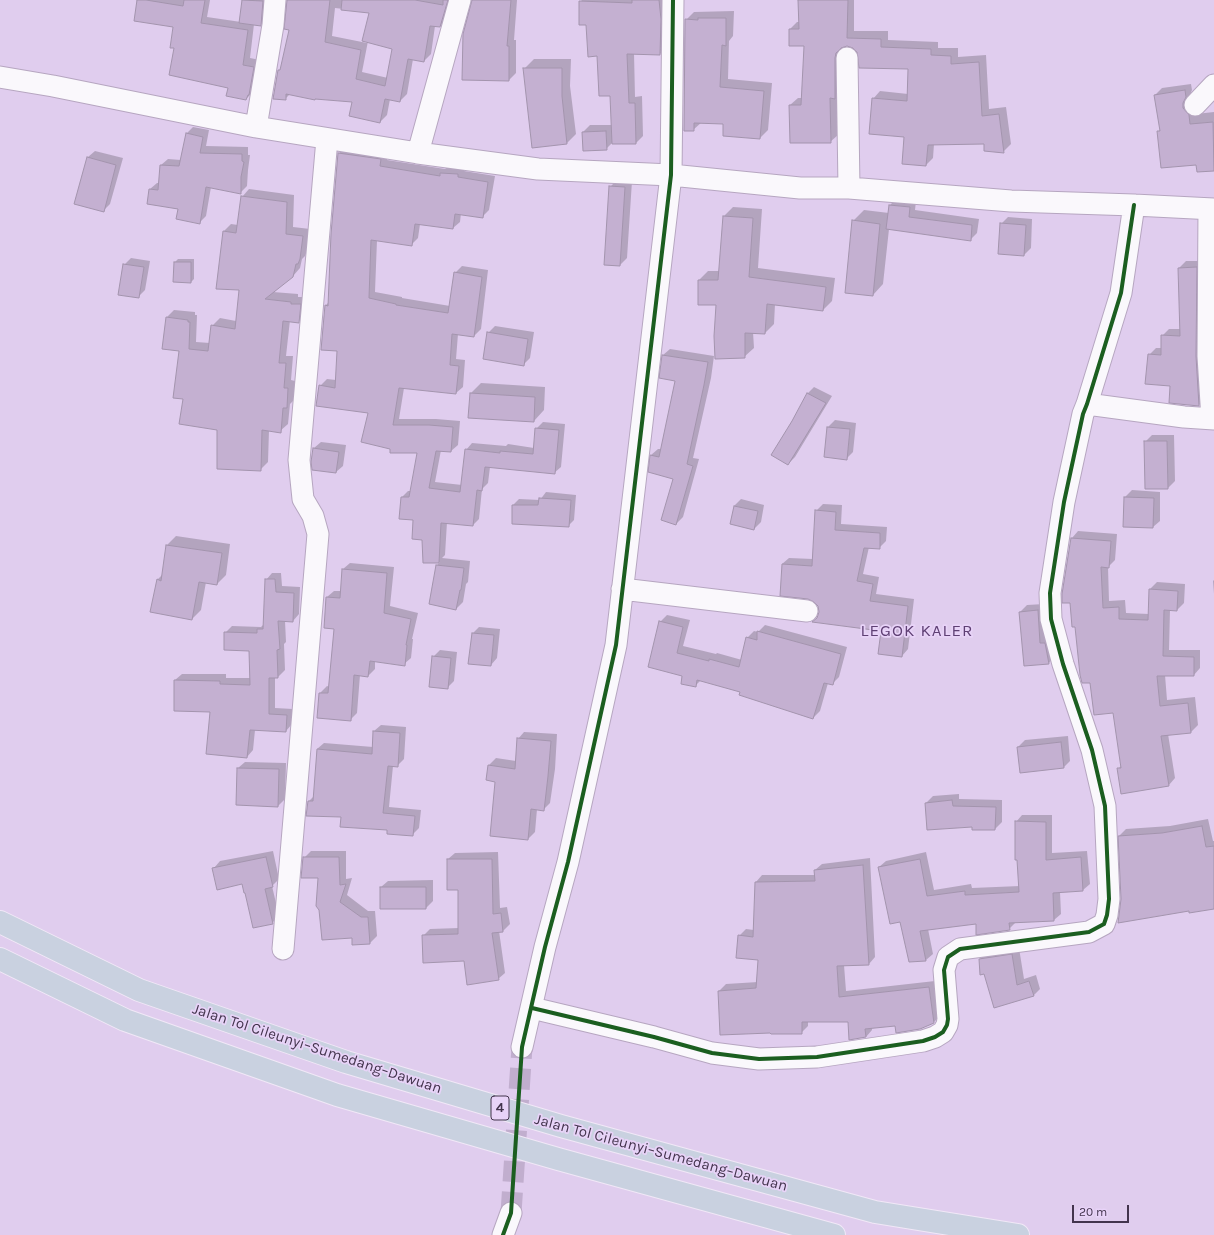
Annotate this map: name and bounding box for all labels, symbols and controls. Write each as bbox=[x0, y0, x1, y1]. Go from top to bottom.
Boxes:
district label: LEGOK KALER bbox=[861, 621, 973, 641]
street label: Jalan Tol Cileunyi–Sumedang–Dawuan bbox=[190, 1000, 444, 1098]
road number: 4 bbox=[491, 1096, 509, 1120]
street label: Jalan Tol Cileunyi–Sumedang–Dawuan bbox=[533, 1111, 789, 1195]
scale bar bbox=[1074, 1197, 1131, 1223]
text: 20 m bbox=[1079, 1205, 1107, 1219]

